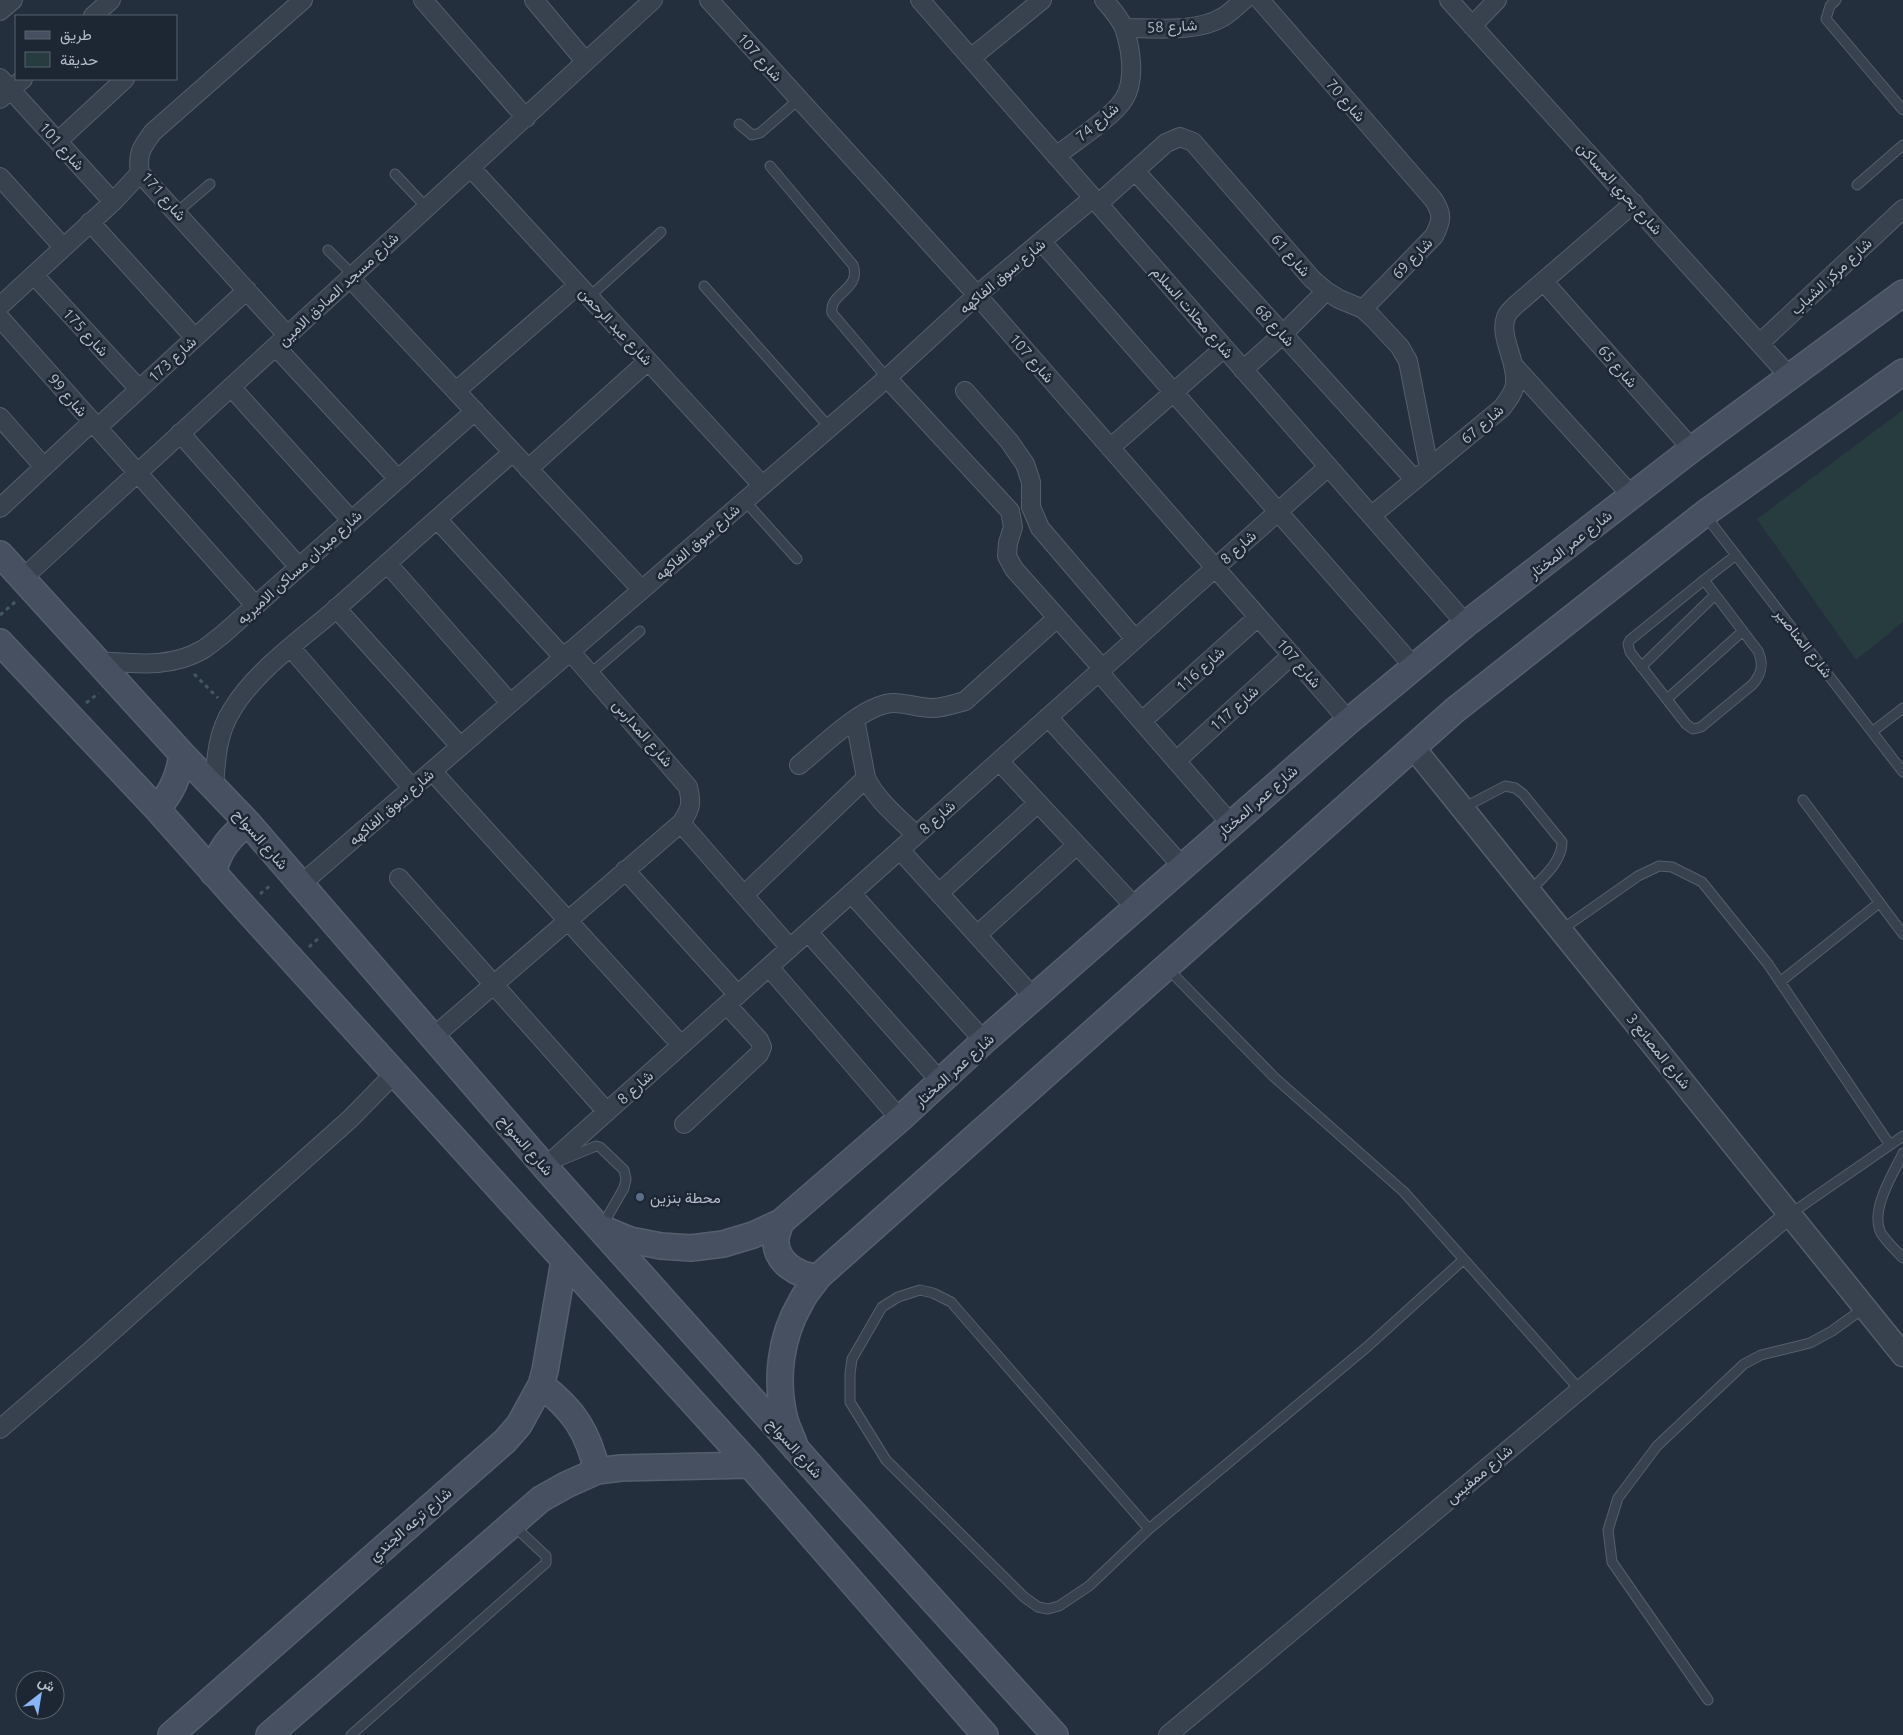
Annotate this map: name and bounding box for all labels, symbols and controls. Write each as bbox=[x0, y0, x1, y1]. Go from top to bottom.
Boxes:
legend bbox=[15, 15, 178, 80]
street label: شارع 58 bbox=[1146, 16, 1198, 39]
text: طريق bbox=[60, 26, 92, 45]
street label: شارع 107 bbox=[732, 29, 786, 87]
text: حديقة bbox=[60, 51, 98, 69]
street label: شارع 70 bbox=[1321, 75, 1369, 127]
street label: شارع 74 bbox=[1072, 99, 1124, 147]
street label: شارع 101 bbox=[34, 118, 88, 176]
street label: شارع بحري المساكن bbox=[1570, 138, 1666, 241]
street label: شارع 171 bbox=[136, 168, 190, 226]
street label: شارع مسجد الصادق الامين bbox=[274, 229, 404, 351]
street label: شارع 61 bbox=[1266, 230, 1314, 282]
street label: شارع 69 bbox=[1388, 234, 1438, 284]
street label: شارع مركز الشباب bbox=[1787, 234, 1877, 320]
street label: شارع سوق الفاكهه bbox=[956, 235, 1051, 319]
street label: شارع محلات السلام bbox=[1146, 263, 1238, 363]
street label: شارع عبد الرحمن bbox=[574, 284, 656, 371]
street label: شارع 68 bbox=[1250, 301, 1298, 352]
street label: شارع 175 bbox=[57, 305, 112, 362]
street label: شارع 107 bbox=[1004, 330, 1058, 388]
street label: شارع 173 bbox=[145, 333, 202, 388]
street label: شارع 65 bbox=[1593, 341, 1641, 393]
street label: شارع 99 bbox=[43, 370, 91, 422]
street label: شارع 67 bbox=[1457, 401, 1509, 449]
street label: شارع سوق الفاكهه bbox=[651, 500, 745, 586]
street label: شارع ميدان مساكن الاميريه bbox=[233, 506, 367, 630]
street label: شارع عمر المختار bbox=[1524, 506, 1617, 585]
street label: شارع 8 bbox=[1217, 526, 1261, 570]
street label: شارع المناصير bbox=[1769, 604, 1836, 683]
street label: شارع 107 bbox=[1271, 635, 1325, 693]
street label: شارع 116 bbox=[1172, 643, 1230, 697]
street label: شارع 117 bbox=[1206, 682, 1264, 736]
street label: شارع المدارس bbox=[607, 696, 677, 772]
street label: شارع عمر المختار bbox=[1213, 761, 1303, 843]
street label: شارع سوق الفاكهه bbox=[345, 765, 439, 851]
street label: شارع 8 bbox=[916, 796, 960, 840]
street label: شارع السواح bbox=[228, 805, 292, 875]
street label: شارع المصانع 3 bbox=[1621, 1010, 1695, 1094]
street label: شارع عمر المختار bbox=[910, 1030, 999, 1113]
street label: شارع 8 bbox=[614, 1066, 658, 1110]
street label: شارع السواح bbox=[493, 1111, 557, 1181]
place label: محطة بنزين bbox=[650, 1189, 721, 1208]
marker: محطة بنزين bbox=[634, 1191, 646, 1203]
street label: شارع السواح bbox=[762, 1415, 826, 1483]
street label: شارع ممفيس bbox=[1442, 1441, 1518, 1509]
street label: شارع ترعه الجندي bbox=[365, 1484, 458, 1568]
north arrow bbox=[15, 1670, 65, 1720]
text: ش bbox=[35, 1673, 58, 1696]

